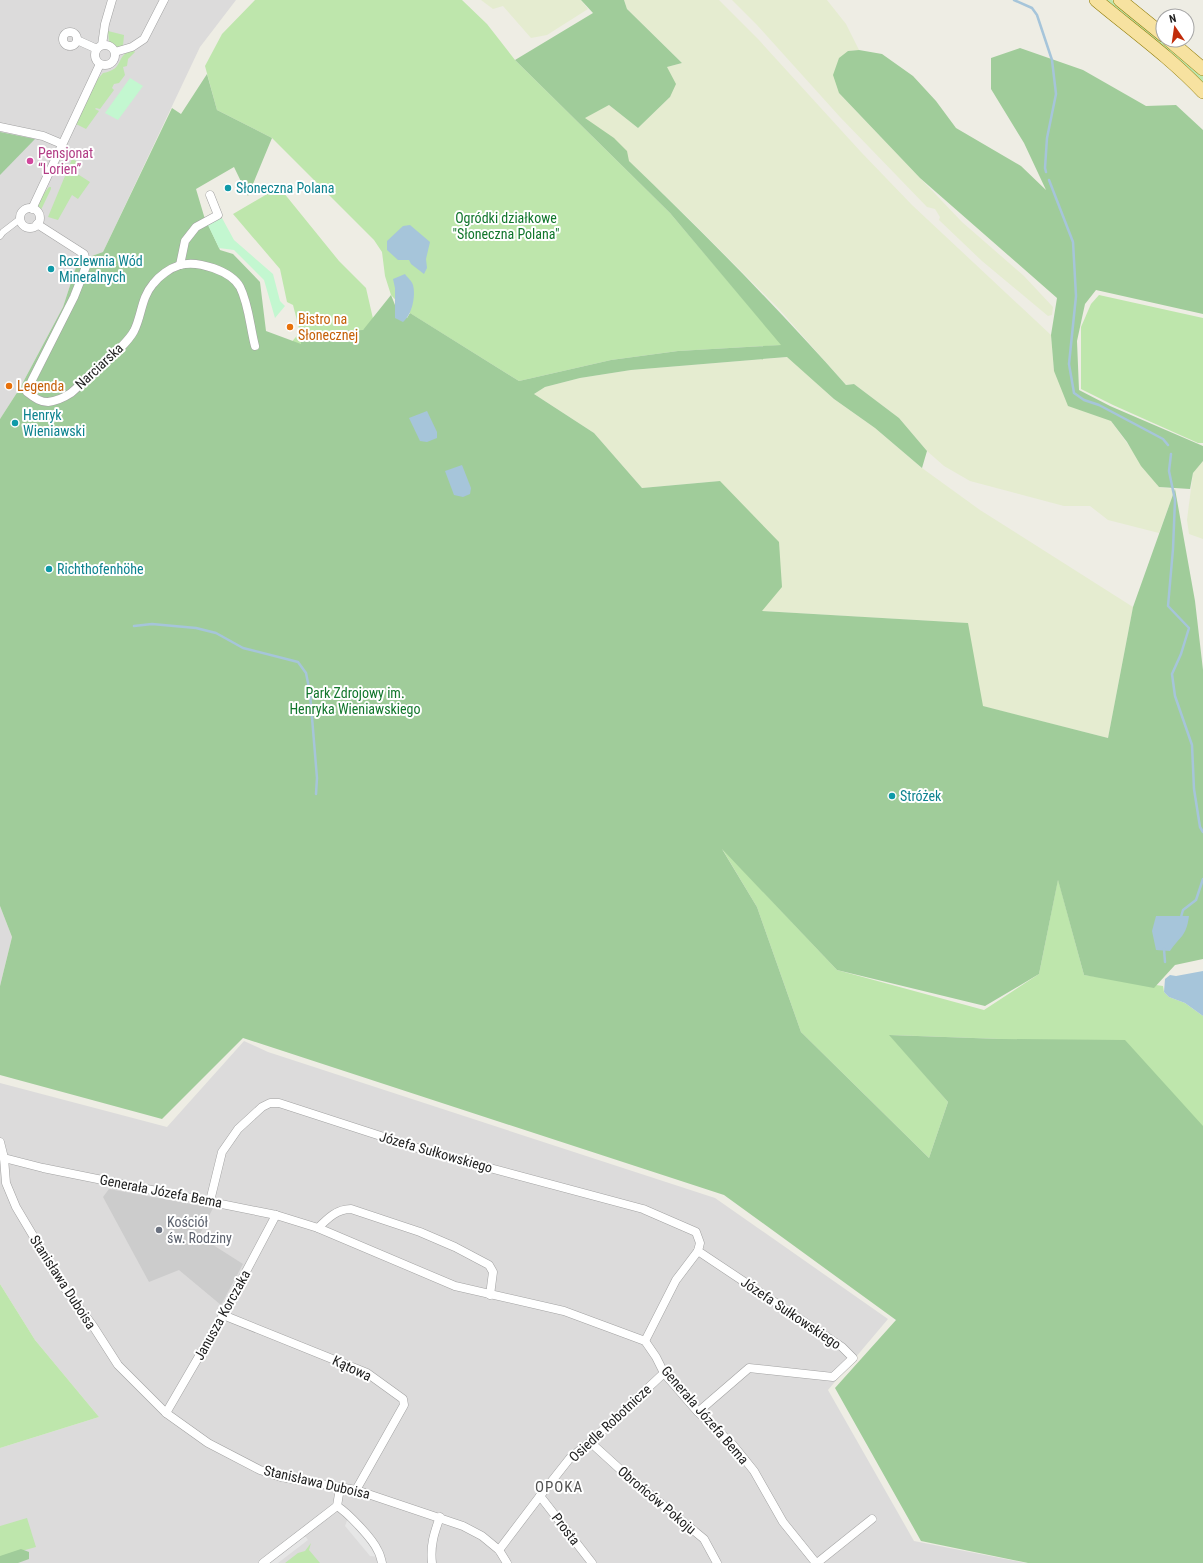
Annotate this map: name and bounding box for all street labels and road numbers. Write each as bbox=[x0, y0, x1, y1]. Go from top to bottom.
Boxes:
street label: Narciarska bbox=[72, 340, 126, 392]
street label: Józefa Sułkowskiego bbox=[378, 1128, 494, 1176]
street label: Generała Józefa Bema bbox=[98, 1171, 224, 1211]
street label: Stanisława Duboisa bbox=[27, 1232, 99, 1332]
street label: Janusza Korczaka bbox=[191, 1267, 253, 1363]
street label: Józefa Sułkowskiego bbox=[738, 1274, 844, 1352]
street label: Kątowa bbox=[330, 1352, 374, 1384]
street label: Generała Józefa Bema bbox=[658, 1363, 752, 1467]
street label: Osiedle Robotnicze bbox=[566, 1381, 655, 1465]
street label: Stanisława Duboisa bbox=[262, 1462, 372, 1502]
street label: Obrońców Pokoju bbox=[615, 1463, 699, 1537]
street label: Prosta bbox=[549, 1510, 583, 1548]

